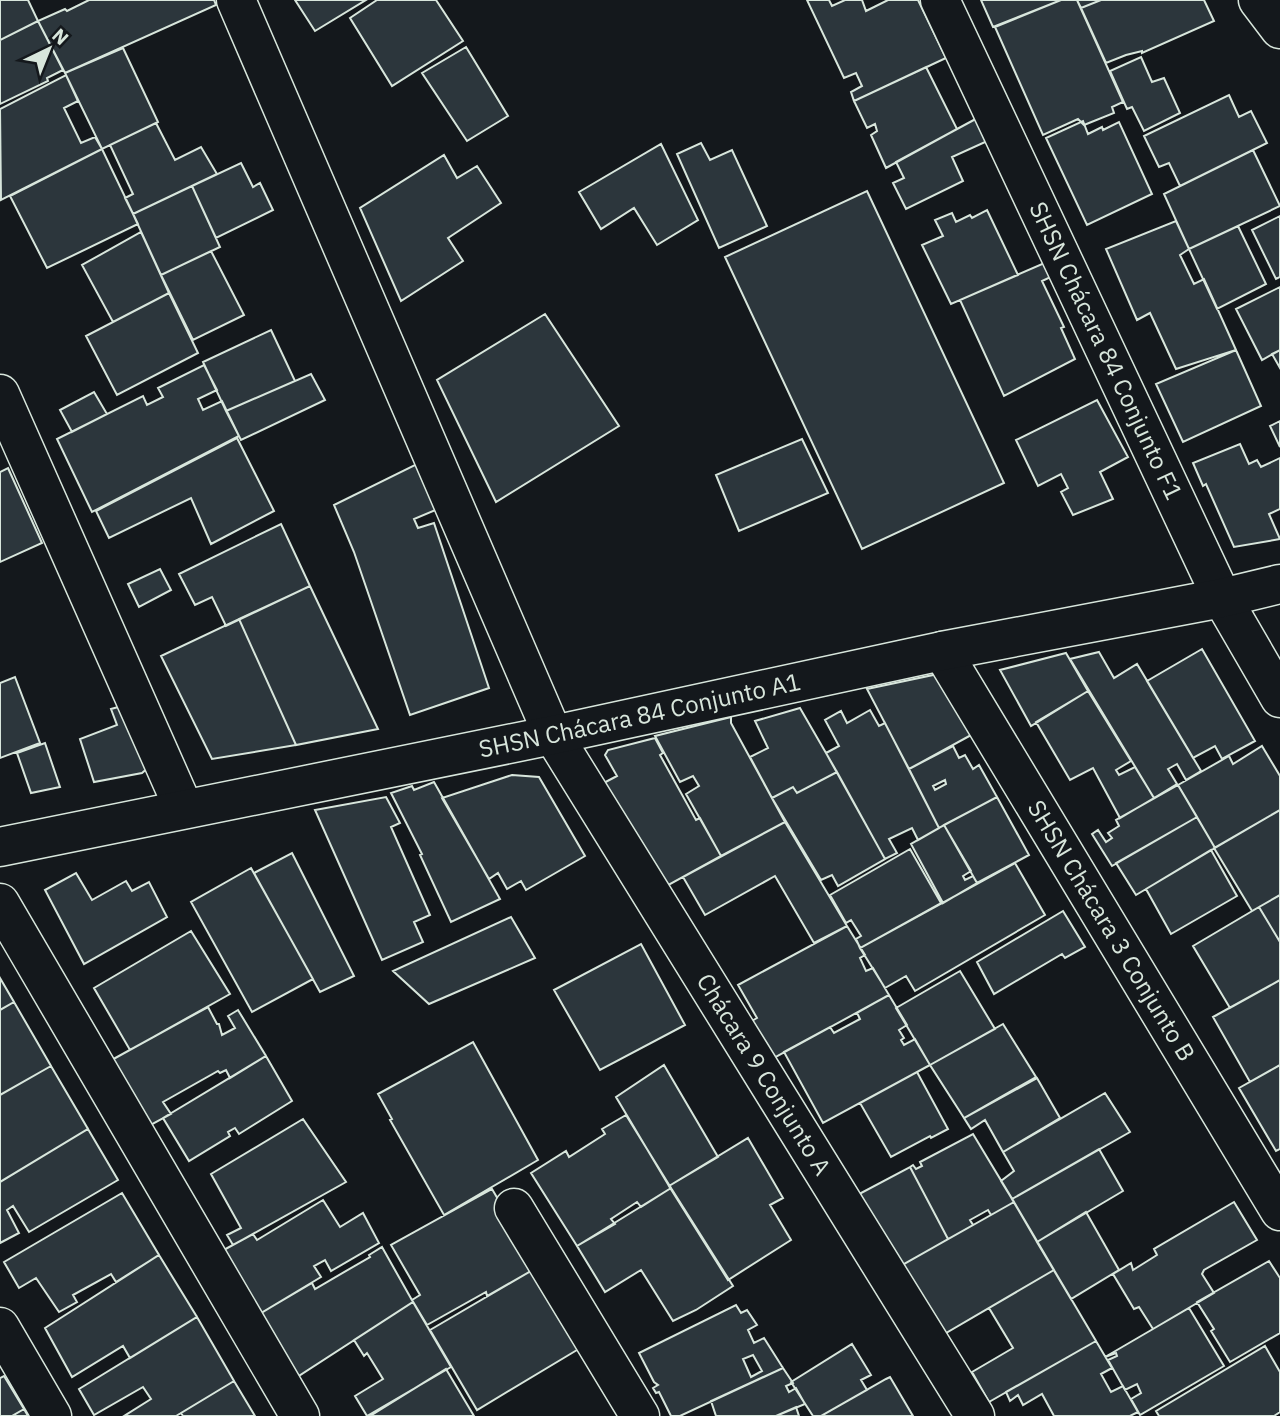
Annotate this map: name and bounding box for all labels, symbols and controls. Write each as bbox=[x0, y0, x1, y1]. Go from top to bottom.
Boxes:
north arrow bbox=[14, 14, 84, 84]
text: N bbox=[47, 23, 74, 50]
street label: SHSN Chácara 84 Conjunto F1 bbox=[1022, 196, 1190, 505]
street label: SHSN Chácara 84 Conjunto A1 bbox=[476, 665, 803, 765]
street label: SHSN Chácara 3 Conjunto B bbox=[1021, 794, 1203, 1067]
street label: Chácara 9 Conjunto A bbox=[690, 967, 839, 1181]

